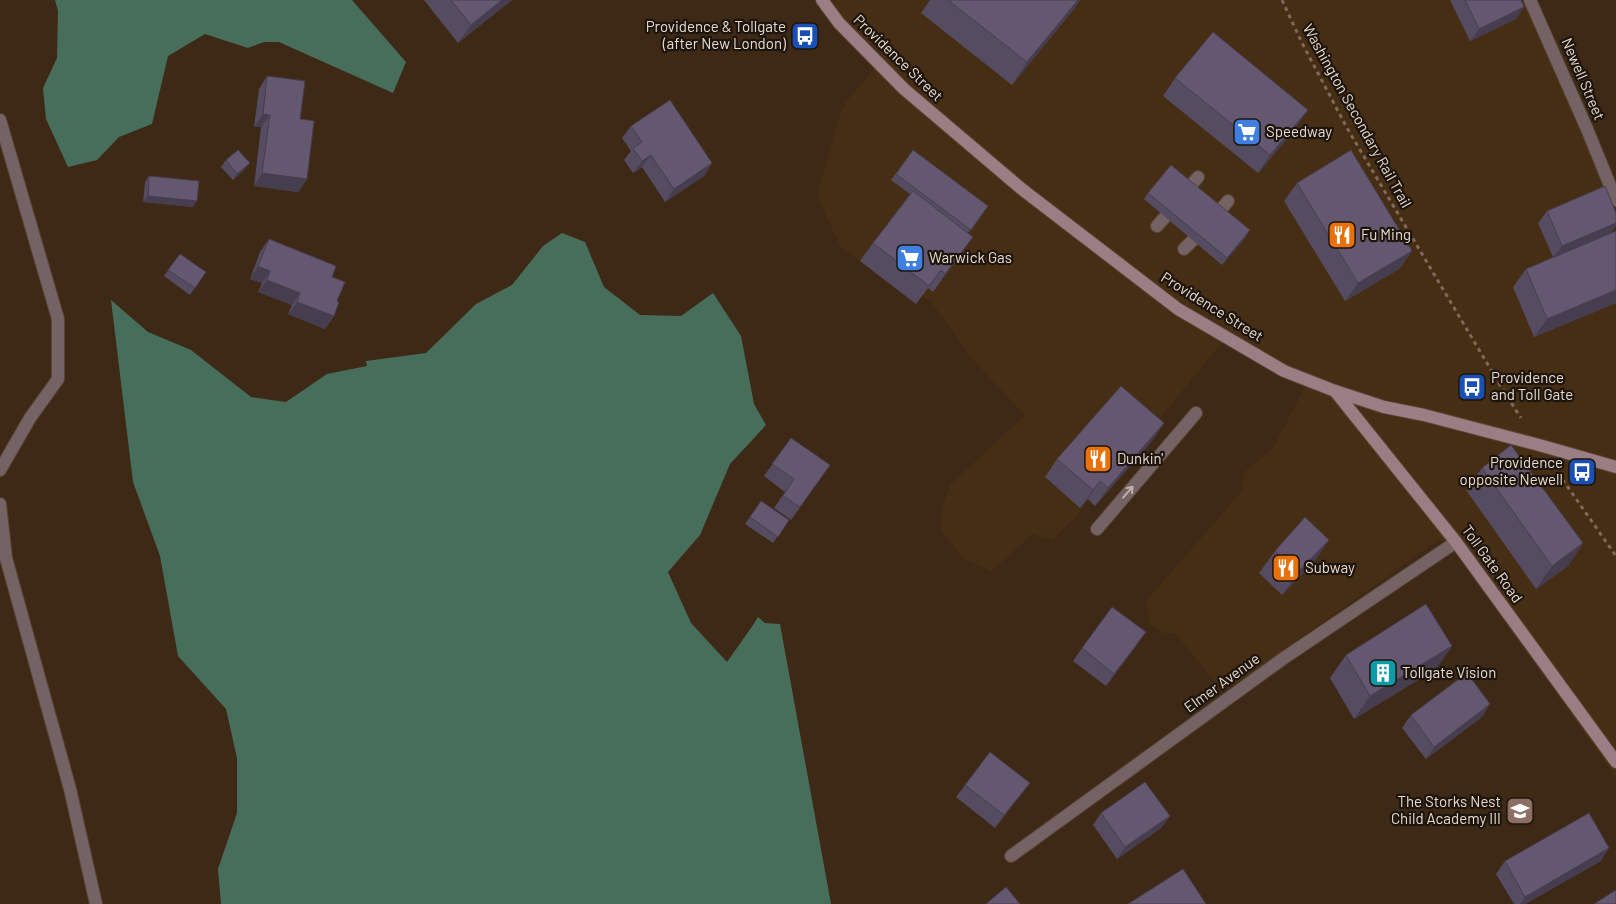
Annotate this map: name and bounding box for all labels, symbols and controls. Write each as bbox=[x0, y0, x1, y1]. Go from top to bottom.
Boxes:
street label: Providence Street bbox=[850, 10, 947, 104]
place label: Providence & Tollgate (after New London) bbox=[646, 17, 786, 52]
street label: Washington Secondary Rail Trail bbox=[1300, 20, 1416, 211]
bus stop icon: Providence & Tollgate (after New London) bbox=[790, 21, 820, 51]
street label: Newell Street bbox=[1559, 35, 1609, 122]
supermarket icon: Speedway bbox=[1232, 117, 1262, 147]
place label: Speedway bbox=[1266, 122, 1332, 140]
restaurant icon: Fu Ming bbox=[1327, 220, 1357, 250]
place label: Fu Ming bbox=[1361, 225, 1411, 243]
supermarket icon: Warwick Gas bbox=[895, 243, 925, 273]
place label: Warwick Gas bbox=[929, 248, 1012, 266]
street label: Providence Street bbox=[1158, 268, 1267, 345]
place label: Providence and Toll Gate bbox=[1491, 368, 1573, 403]
bus stop icon: Providence and Toll Gate bbox=[1457, 372, 1487, 402]
restaurant icon: Dunkin' bbox=[1083, 444, 1113, 474]
place label: Dunkin' bbox=[1117, 449, 1163, 467]
place label: Providence opposite Newell bbox=[1460, 453, 1563, 488]
bus stop icon: Providence opposite Newell bbox=[1567, 457, 1597, 487]
one-way arrow bbox=[1123, 485, 1134, 498]
street label: Toll Gate Road bbox=[1459, 521, 1527, 606]
restaurant icon: Subway bbox=[1271, 553, 1301, 583]
place label: Subway bbox=[1305, 558, 1355, 576]
street label: Elmer Avenue bbox=[1180, 649, 1263, 716]
building icon: Tollgate Vision bbox=[1368, 658, 1398, 688]
place label: Tollgate Vision bbox=[1402, 663, 1496, 681]
place label: The Storks Nest Child Academy III bbox=[1391, 792, 1501, 827]
school or university icon: The Storks Nest Child Academy III bbox=[1505, 796, 1535, 826]

